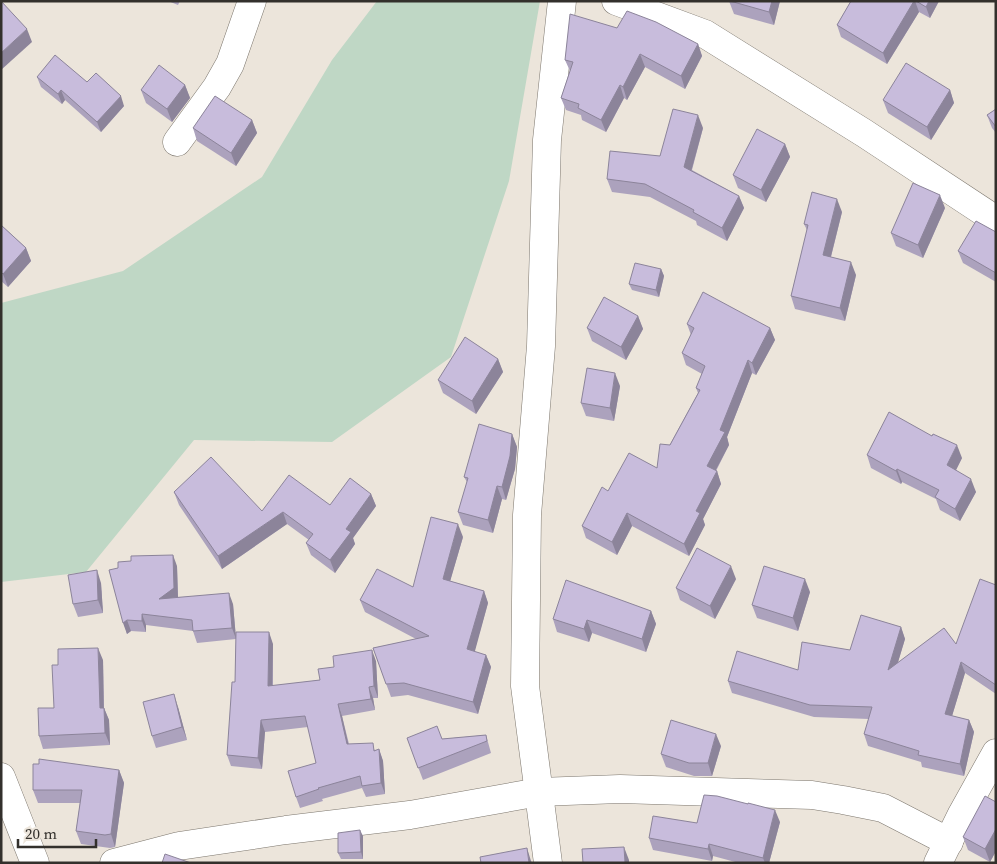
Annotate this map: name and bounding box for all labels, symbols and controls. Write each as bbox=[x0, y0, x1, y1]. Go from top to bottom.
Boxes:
scale bar bbox=[18, 816, 95, 848]
text: 20 m bbox=[25, 823, 57, 844]

